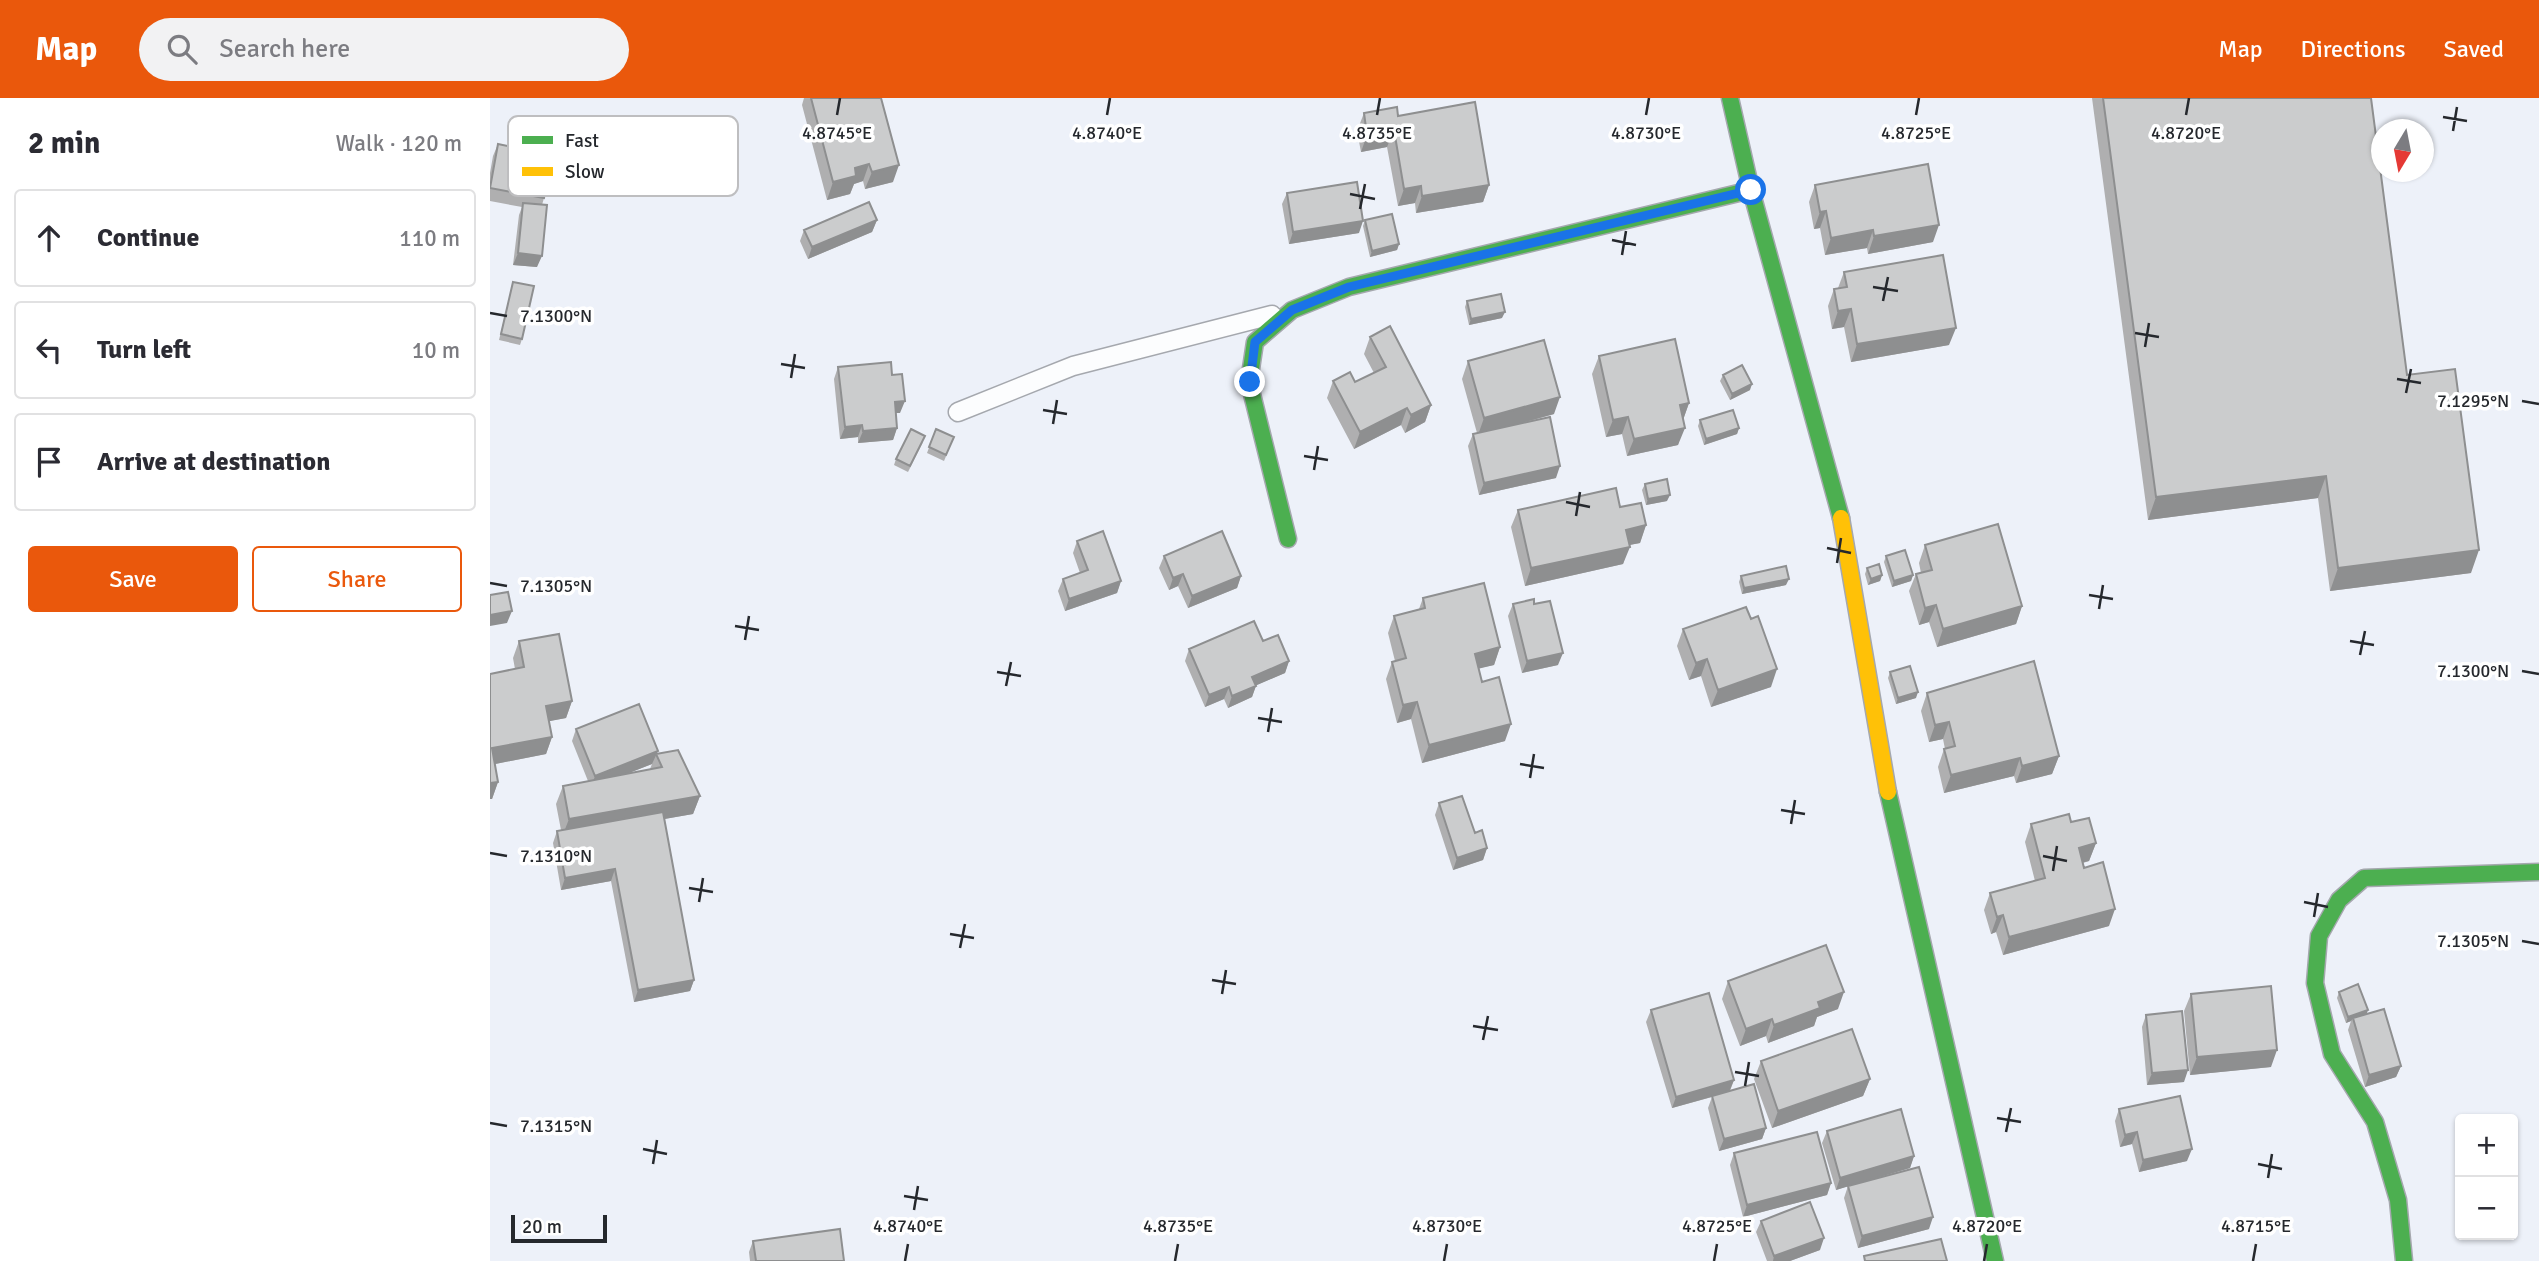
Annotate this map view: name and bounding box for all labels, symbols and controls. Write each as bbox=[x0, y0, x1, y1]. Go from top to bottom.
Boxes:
search box bbox=[139, 18, 629, 81]
text: Map bbox=[35, 29, 97, 70]
icon: search bbox=[163, 30, 201, 68]
text: Search here bbox=[219, 33, 350, 65]
text: Map bbox=[2218, 34, 2263, 64]
text: Directions bbox=[2301, 34, 2406, 64]
text: Saved bbox=[2444, 34, 2504, 64]
legend bbox=[508, 116, 738, 196]
north arrow bbox=[2371, 119, 2434, 182]
text: 4.8745°E bbox=[802, 122, 872, 144]
text: 4.8740°E bbox=[1072, 122, 1142, 144]
text: 4.8735°E bbox=[1342, 122, 1412, 144]
text: 4.8730°E bbox=[1611, 122, 1681, 144]
text: 4.8725°E bbox=[1881, 122, 1951, 144]
text: 4.8720°E bbox=[2151, 122, 2221, 144]
text: 2 min bbox=[28, 125, 100, 162]
text: Walk · 120 m bbox=[336, 129, 462, 158]
text: Fast bbox=[565, 129, 599, 153]
text: Slow bbox=[565, 160, 605, 184]
route start bbox=[1735, 174, 1766, 205]
icon: ahead bbox=[30, 219, 68, 257]
text: Continue bbox=[97, 222, 199, 254]
text: 110 m bbox=[399, 224, 460, 253]
text: 7.1300°N bbox=[520, 305, 592, 327]
icon: left bbox=[30, 331, 68, 369]
text: Turn left bbox=[97, 334, 191, 366]
text: 10 m bbox=[412, 336, 460, 365]
route end bbox=[1234, 366, 1265, 397]
text: 7.1295°N bbox=[2437, 390, 2509, 412]
icon: arrive bbox=[30, 443, 68, 481]
text: Arrive at destination bbox=[97, 446, 330, 478]
button: Save bbox=[28, 546, 238, 612]
button: Share bbox=[252, 546, 462, 612]
text: 7.1305°N bbox=[520, 575, 592, 597]
text: 7.1300°N bbox=[2437, 660, 2509, 682]
text: 7.1310°N bbox=[520, 845, 592, 867]
text: 7.1305°N bbox=[2437, 930, 2509, 952]
map controls bbox=[2455, 1114, 2518, 1240]
button: + bbox=[2455, 1114, 2518, 1177]
text: 7.1315°N bbox=[520, 1115, 592, 1137]
button: − bbox=[2455, 1177, 2518, 1240]
scale bar bbox=[511, 1212, 607, 1244]
text: 20 m bbox=[522, 1215, 562, 1239]
text: 4.8740°E bbox=[873, 1215, 943, 1237]
text: 4.8735°E bbox=[1143, 1215, 1213, 1237]
text: 4.8730°E bbox=[1412, 1215, 1482, 1237]
text: 4.8725°E bbox=[1682, 1215, 1752, 1237]
text: 4.8720°E bbox=[1952, 1215, 2022, 1237]
text: 4.8715°E bbox=[2221, 1215, 2291, 1237]

